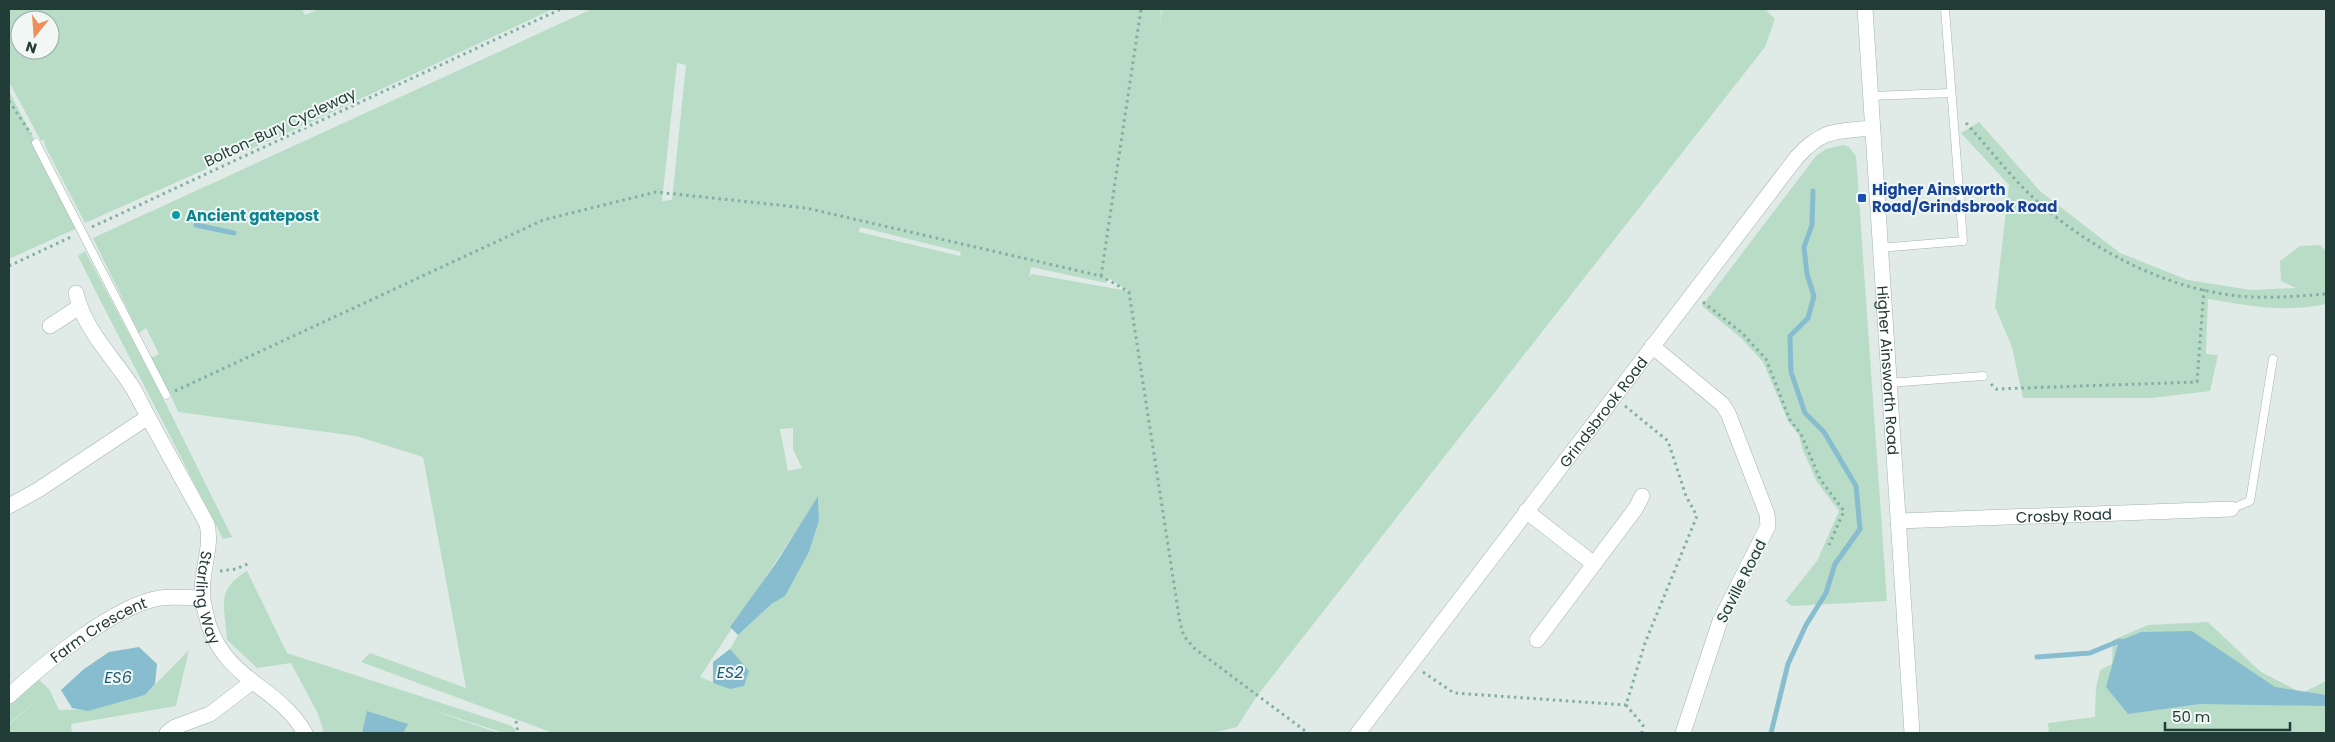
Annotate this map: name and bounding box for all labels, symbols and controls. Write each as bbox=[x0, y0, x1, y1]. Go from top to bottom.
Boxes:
north arrow bbox=[10, 10, 60, 60]
text: N bbox=[23, 36, 39, 59]
street label: Bolton-Bury Cycleway bbox=[201, 82, 360, 171]
place label: Higher Ainsworth Road/Grindsbrook Road bbox=[1872, 179, 2057, 217]
marker: Higher Ainsworth Road/Grindsbrook Road bbox=[1856, 192, 1868, 204]
place label: Ancient gatepost bbox=[186, 205, 319, 226]
marker: Ancient gatepost bbox=[170, 209, 182, 221]
street label: Higher Ainsworth Road bbox=[1872, 285, 1904, 456]
street label: Grindsbrook Road bbox=[1554, 352, 1652, 471]
street label: Crosby Road bbox=[2015, 503, 2112, 527]
street label: Saville Road bbox=[1711, 536, 1771, 626]
street label: Starling Way bbox=[192, 550, 226, 648]
street label: Farm Crescent bbox=[45, 592, 150, 667]
water label: ES2 bbox=[717, 661, 743, 684]
water label: ES6 bbox=[104, 666, 132, 689]
scale bar bbox=[2165, 700, 2290, 732]
text: 50 m bbox=[2172, 706, 2210, 727]

